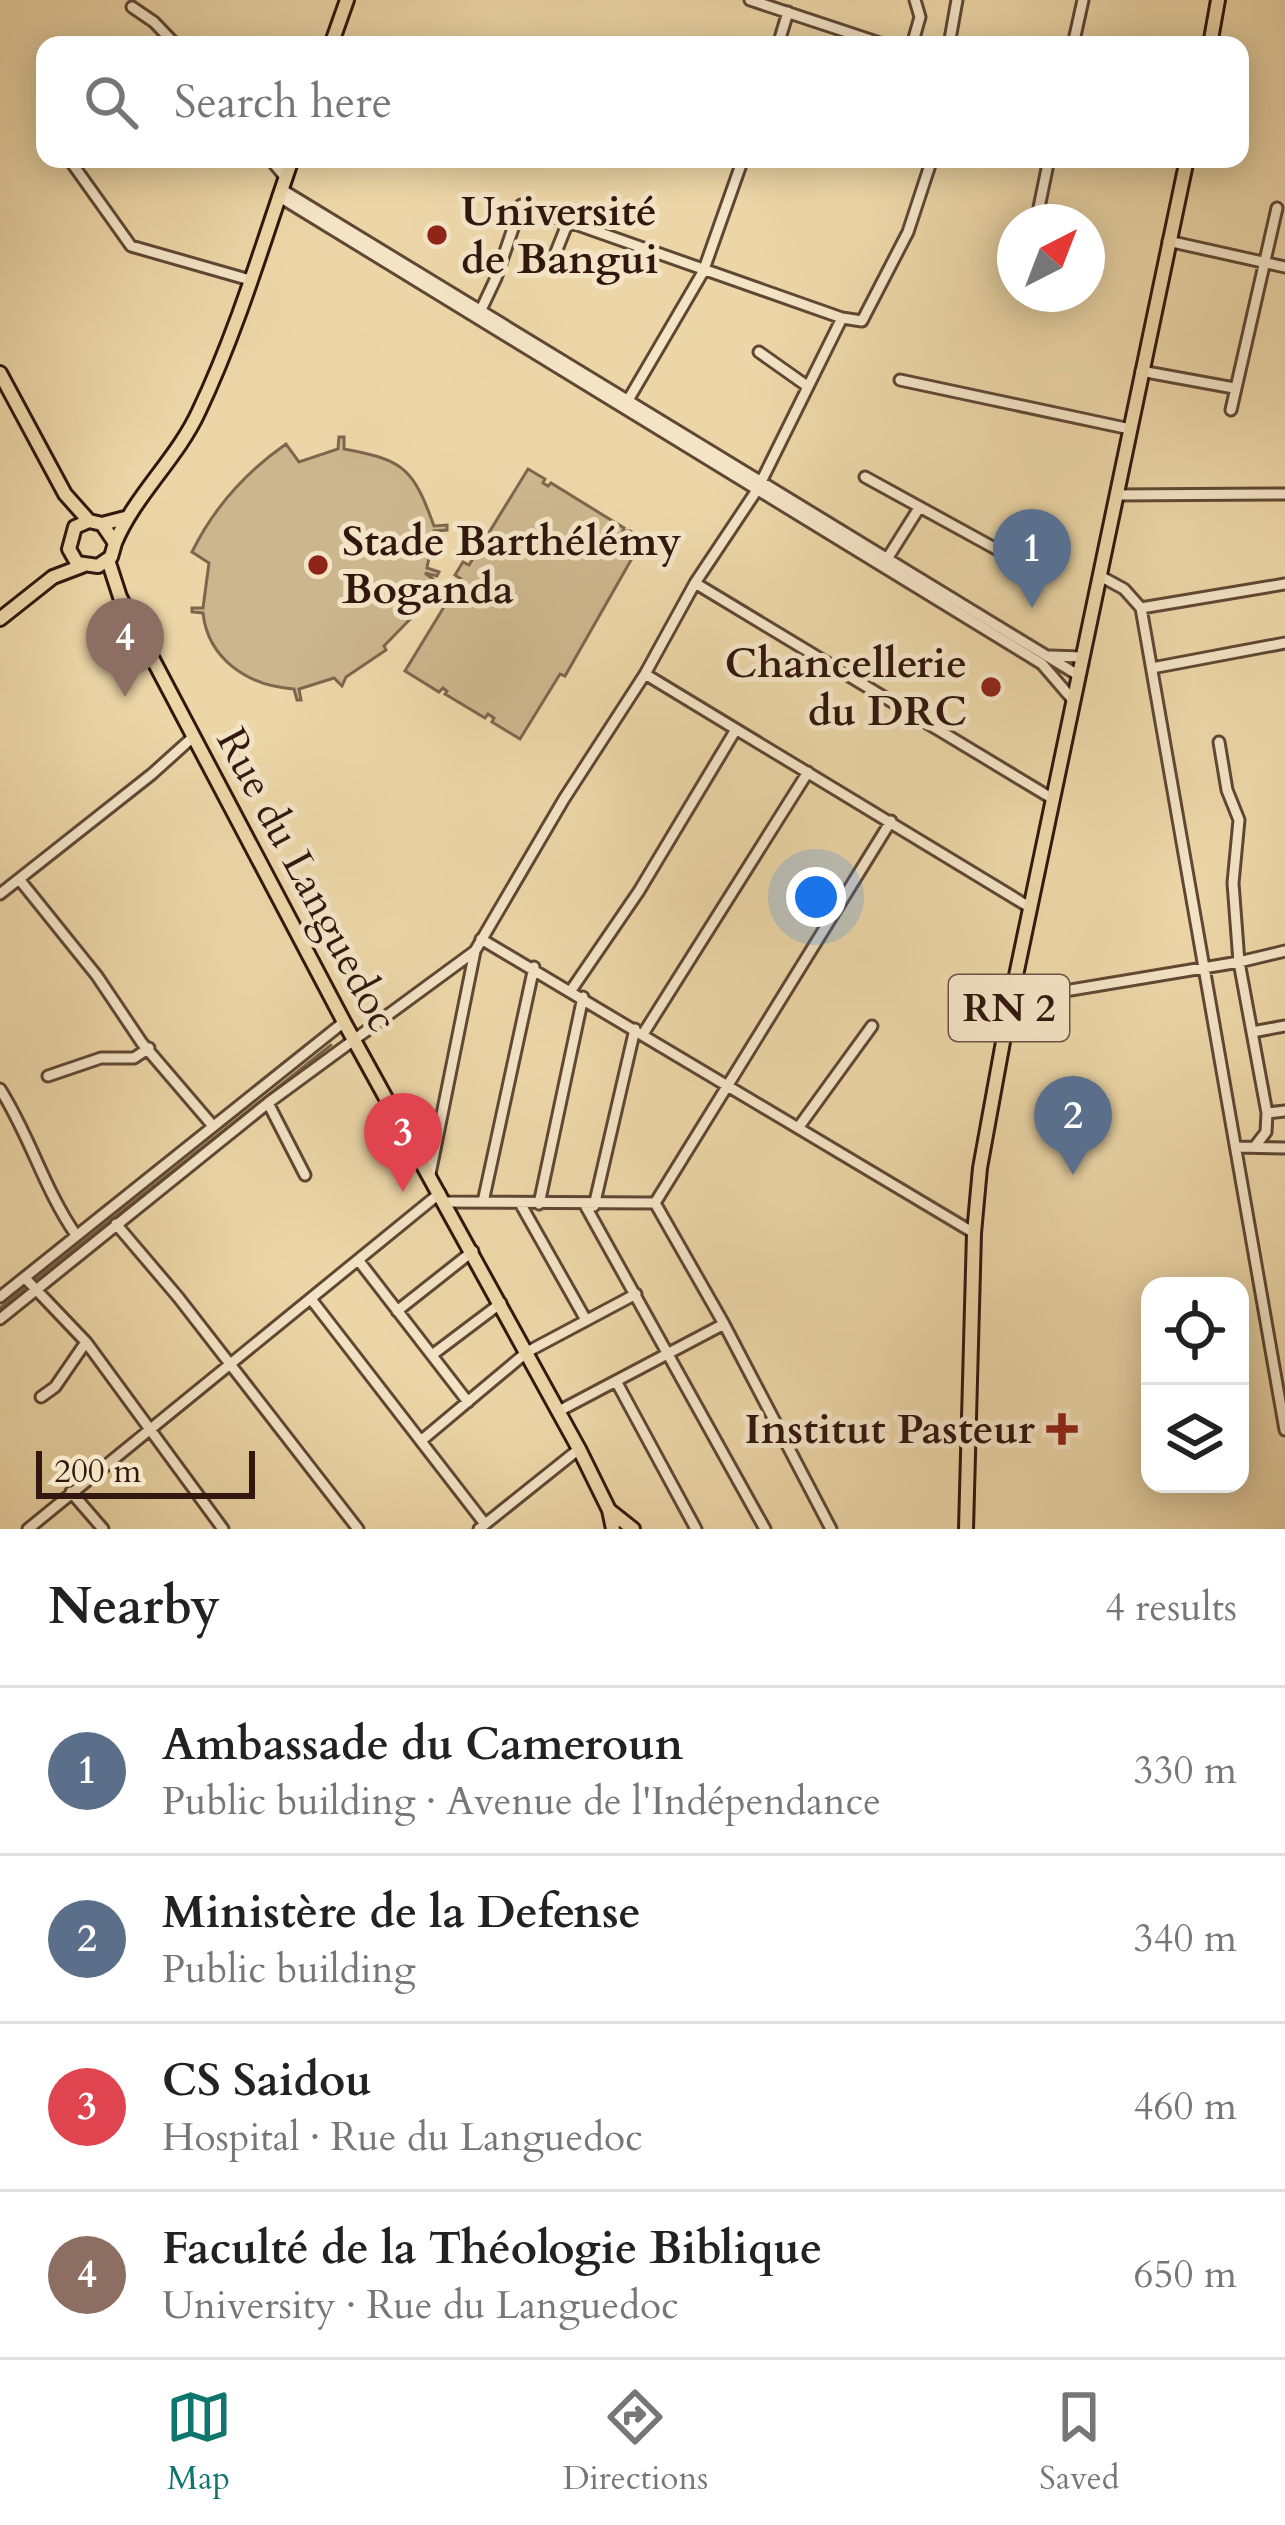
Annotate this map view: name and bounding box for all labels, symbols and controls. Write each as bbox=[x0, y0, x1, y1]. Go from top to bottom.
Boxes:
search box bbox=[36, 36, 1249, 168]
icon: search bbox=[78, 69, 144, 135]
text: Search here bbox=[174, 72, 392, 133]
place label: Université de Bangui bbox=[461, 183, 658, 288]
north arrow bbox=[997, 204, 1105, 312]
marker: Université de Bangui bbox=[424, 222, 450, 248]
pin: 1 bbox=[993, 509, 1071, 608]
place label: Stade Barthélémy Boganda bbox=[342, 513, 682, 618]
marker: Stade Barthélémy Boganda bbox=[305, 552, 331, 578]
pin: 4 bbox=[86, 598, 164, 697]
place label: Chancellerie du DRC bbox=[725, 635, 967, 740]
marker: Chancellerie du DRC bbox=[978, 674, 1004, 700]
street label: Rue du Languedoc bbox=[203, 718, 411, 1042]
your location bbox=[786, 867, 846, 927]
road number: RN 2 bbox=[949, 975, 1069, 1041]
pin: 2 bbox=[1034, 1076, 1112, 1175]
pin: 3 bbox=[364, 1093, 442, 1192]
map controls bbox=[1141, 1277, 1249, 1493]
button: locate bbox=[1141, 1277, 1249, 1385]
button: layers bbox=[1141, 1385, 1249, 1493]
place label: Institut Pasteur bbox=[744, 1401, 1035, 1458]
marker: Institut Pasteur bbox=[1046, 1413, 1078, 1445]
scale bar bbox=[36, 1445, 255, 1498]
text: 200 m bbox=[54, 1449, 141, 1494]
text: Nearby bbox=[48, 1572, 220, 1642]
text: 4 results bbox=[1105, 1581, 1237, 1634]
text: Ambassade du Cameroun bbox=[162, 1714, 683, 1775]
text: 1 bbox=[77, 1744, 97, 1797]
text: 330 m bbox=[1134, 1744, 1237, 1797]
text: Public building · Avenue de l'Indépendance bbox=[162, 1775, 881, 1828]
text: Ministère de la Defense bbox=[162, 1882, 641, 1943]
text: 2 bbox=[77, 1912, 97, 1965]
text: 340 m bbox=[1134, 1912, 1237, 1965]
text: Public building bbox=[162, 1943, 416, 1996]
text: CS Saidou bbox=[162, 2050, 372, 2111]
text: 3 bbox=[77, 2080, 97, 2133]
text: 460 m bbox=[1134, 2080, 1237, 2133]
text: Hospital · Rue du Languedoc bbox=[162, 2111, 643, 2164]
text: Faculté de la Théologie Biblique bbox=[162, 2218, 822, 2279]
text: 4 bbox=[77, 2248, 97, 2301]
text: 650 m bbox=[1134, 2248, 1237, 2301]
text: University · Rue du Languedoc bbox=[162, 2279, 679, 2332]
tab: Map bbox=[166, 2384, 232, 2501]
tab: Directions bbox=[563, 2384, 708, 2501]
tab: Saved bbox=[1039, 2384, 1119, 2501]

